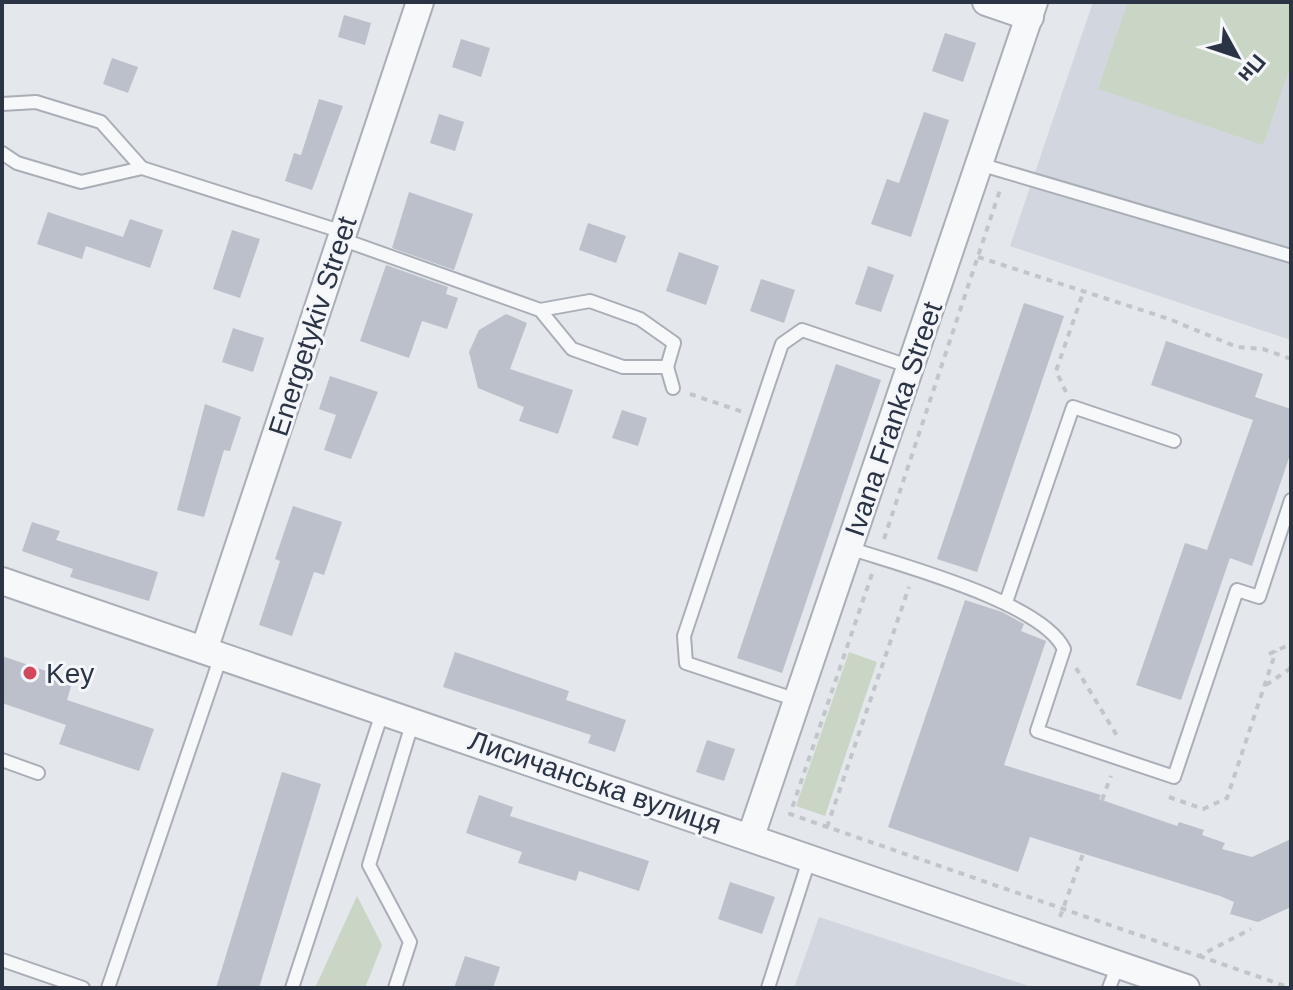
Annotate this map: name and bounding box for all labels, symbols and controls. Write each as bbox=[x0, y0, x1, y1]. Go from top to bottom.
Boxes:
north arrow bbox=[1197, 16, 1277, 96]
text: Пн bbox=[1233, 49, 1271, 88]
street label: Energetykiv Street bbox=[262, 212, 363, 440]
street label: Ivana Franka Street bbox=[839, 298, 948, 540]
place label: Key bbox=[46, 658, 94, 689]
marker: Key bbox=[21, 664, 39, 682]
street label: Лисичанська вулиця bbox=[465, 725, 725, 840]

